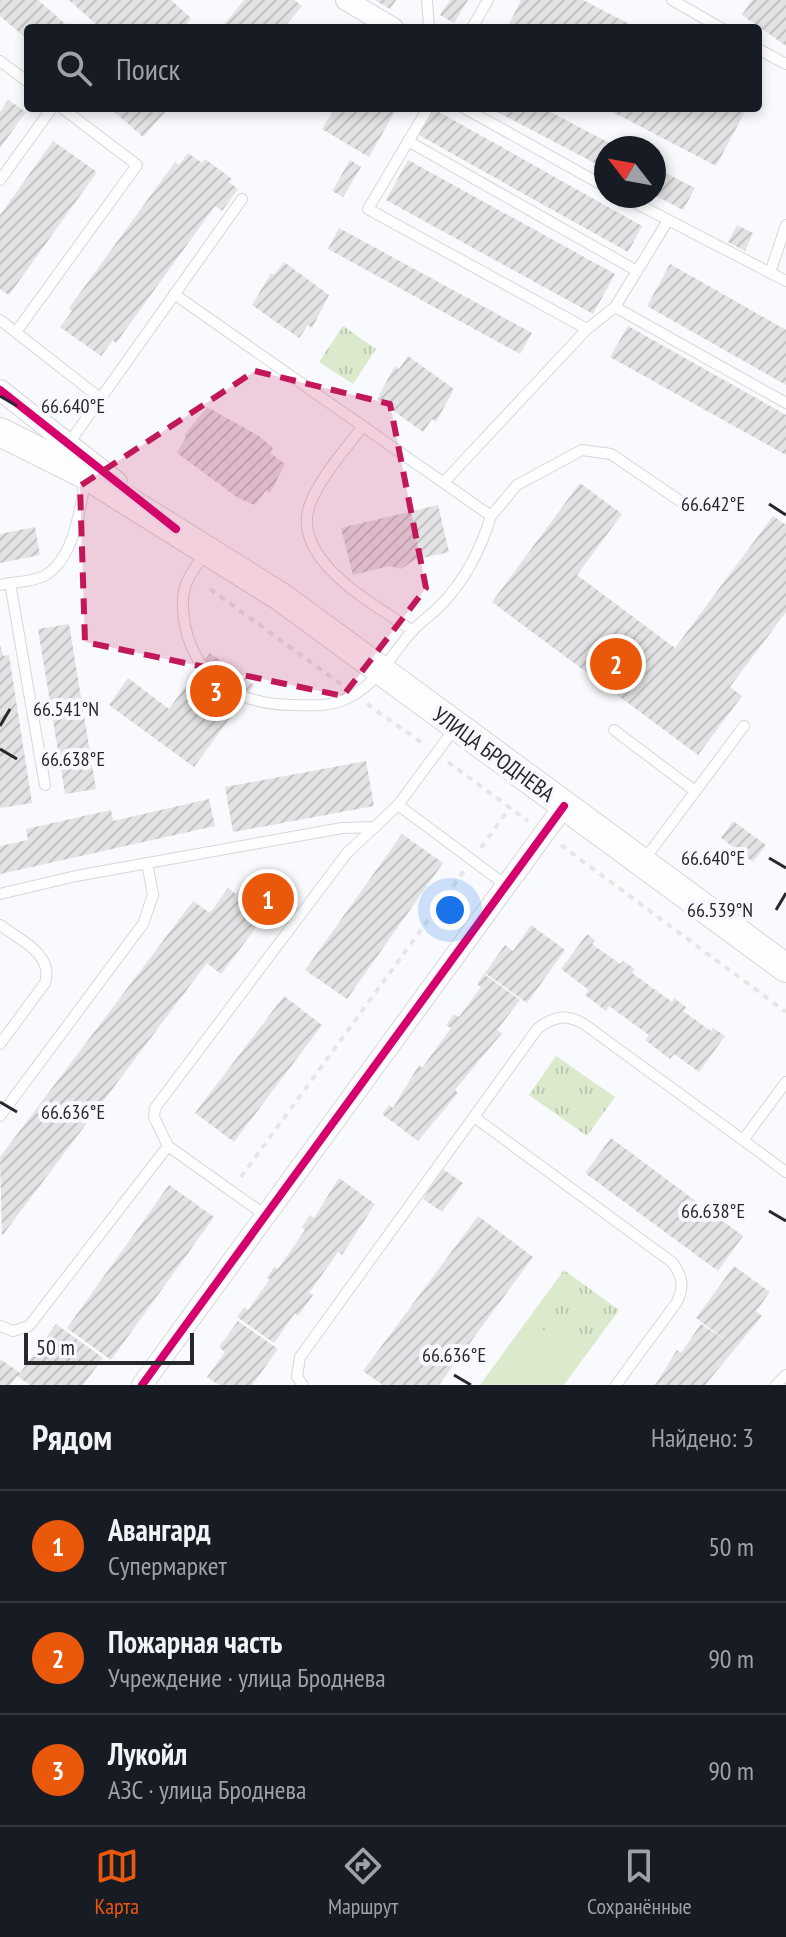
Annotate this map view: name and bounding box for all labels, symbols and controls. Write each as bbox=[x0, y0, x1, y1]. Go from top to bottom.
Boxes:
search box bbox=[24, 24, 762, 112]
icon: search bbox=[52, 46, 96, 90]
text: Поиск bbox=[116, 49, 180, 88]
north arrow bbox=[594, 136, 666, 208]
text: 66.640°E bbox=[41, 393, 105, 419]
text: 66.642°E bbox=[681, 491, 745, 517]
pin: 2 bbox=[590, 634, 642, 694]
pin: 3 bbox=[190, 661, 242, 721]
text: 66.541°N bbox=[33, 696, 99, 722]
street label: УЛИЦА БРОДНЕВА bbox=[428, 700, 561, 808]
text: 66.638°E bbox=[41, 746, 105, 772]
text: 66.640°E bbox=[681, 845, 745, 871]
pin: 1 bbox=[242, 869, 294, 929]
your location bbox=[430, 890, 470, 930]
text: 66.539°N bbox=[687, 897, 753, 923]
text: 66.636°E bbox=[41, 1099, 105, 1125]
text: 66.638°E bbox=[681, 1198, 745, 1224]
scale bar bbox=[24, 1329, 194, 1365]
text: 50 m bbox=[36, 1333, 75, 1361]
text: 66.636°E bbox=[422, 1342, 486, 1368]
text: Рядом bbox=[32, 1415, 112, 1459]
text: Найдено: 3 bbox=[651, 1421, 754, 1454]
text: Авангард bbox=[108, 1510, 211, 1549]
text: 1 bbox=[52, 1530, 64, 1563]
text: 50 m bbox=[708, 1530, 754, 1563]
text: Супермаркет bbox=[108, 1549, 227, 1582]
text: Пожарная часть bbox=[108, 1622, 282, 1661]
text: 2 bbox=[52, 1642, 64, 1675]
text: 90 m bbox=[708, 1642, 754, 1675]
text: Учреждение · улица Броднева bbox=[108, 1661, 386, 1694]
text: Лукойл bbox=[108, 1734, 187, 1773]
text: 3 bbox=[52, 1754, 64, 1787]
text: 90 m bbox=[708, 1754, 754, 1787]
text: АЗС · улица Броднева bbox=[108, 1773, 306, 1806]
tab: Карта bbox=[94, 1844, 139, 1920]
tab: Маршрут bbox=[328, 1844, 398, 1920]
tab: Сохранённые bbox=[587, 1844, 692, 1920]

